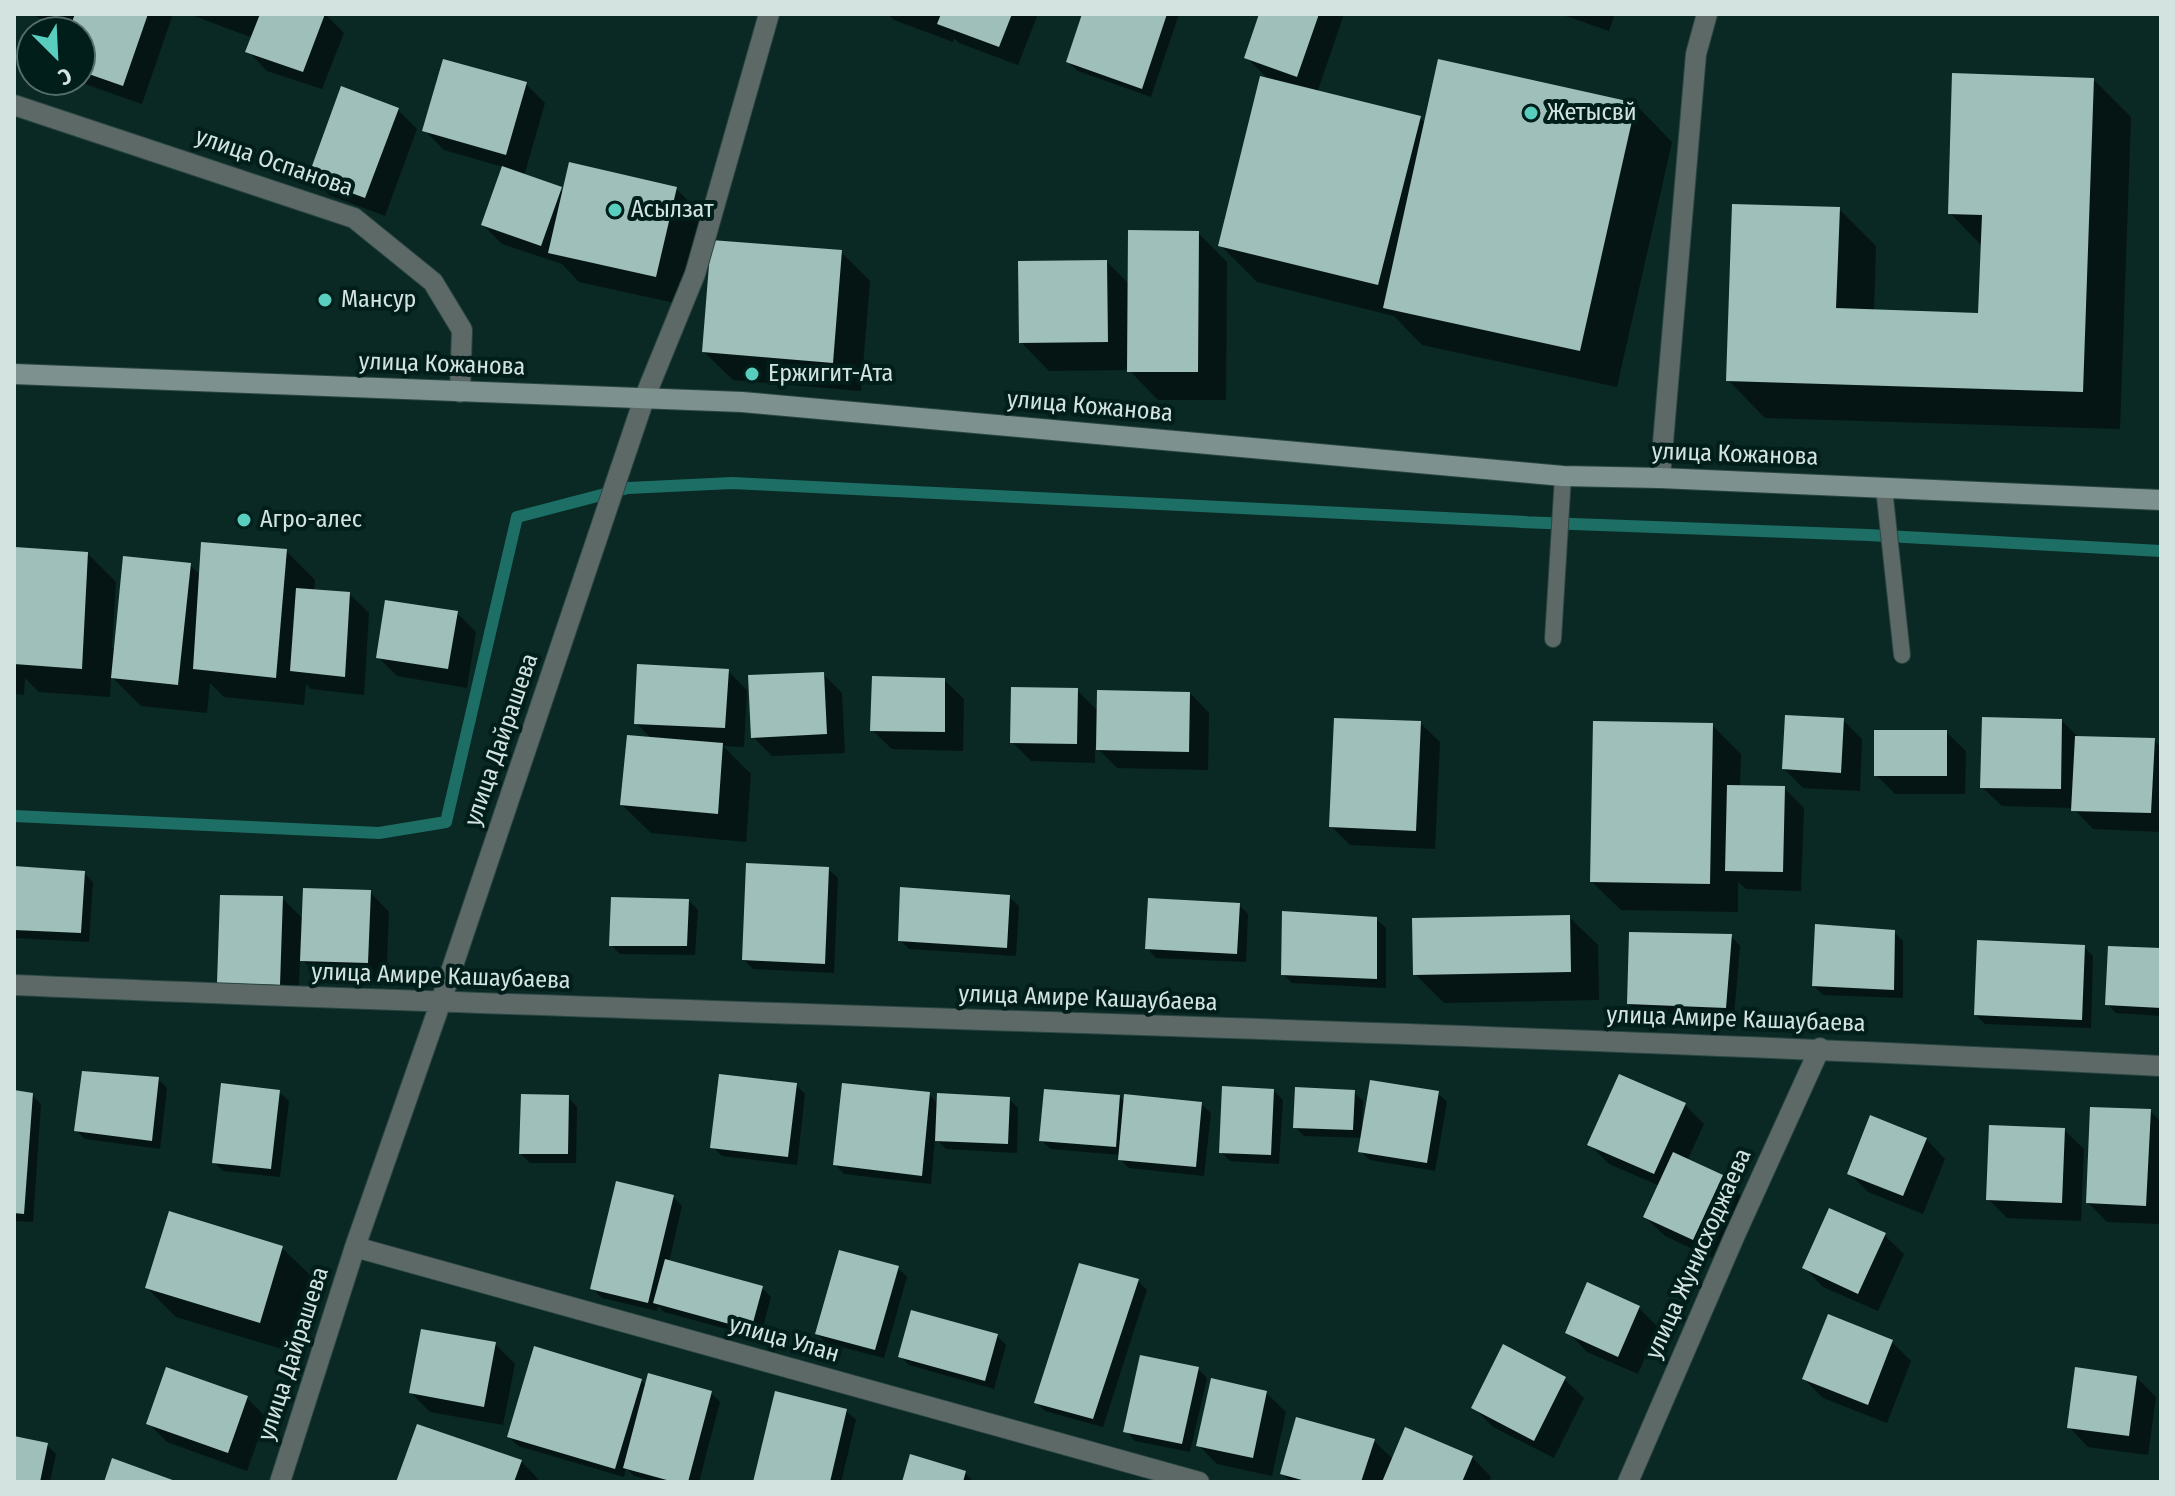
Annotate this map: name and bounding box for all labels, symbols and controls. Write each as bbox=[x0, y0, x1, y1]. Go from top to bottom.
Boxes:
north arrow bbox=[16, 16, 96, 96]
text: С bbox=[54, 62, 76, 91]
place label: Жетысвй bbox=[1547, 99, 1637, 127]
marker: Жетысвй bbox=[1522, 104, 1540, 122]
street label: улица Оспанова bbox=[191, 123, 357, 203]
place label: Асылзат bbox=[631, 196, 714, 224]
marker: Асылзат bbox=[606, 201, 624, 219]
place label: Мансур bbox=[341, 286, 416, 314]
marker: Мансур bbox=[316, 291, 334, 309]
street label: улица Кожанова bbox=[358, 348, 526, 382]
place label: Ержигит-Ата bbox=[768, 360, 893, 388]
marker: Ержигит-Ата bbox=[743, 365, 761, 383]
street label: улица Кожанова bbox=[1006, 385, 1174, 429]
street label: улица Кожанова bbox=[1651, 438, 1819, 472]
place label: Агро-алес bbox=[260, 506, 362, 534]
marker: Агро-алес bbox=[235, 511, 253, 529]
street label: улица Дайрашева bbox=[459, 650, 545, 830]
street label: улица Амире Кашаубаева bbox=[311, 958, 571, 996]
street label: улица Амире Кашаубаева bbox=[958, 980, 1218, 1018]
street label: улица Амире Кашаубаева bbox=[1606, 1001, 1866, 1039]
street label: улица Жунисходжаева bbox=[1640, 1144, 1758, 1364]
street label: улица Дайрашева bbox=[252, 1264, 336, 1444]
street label: улица Улан bbox=[726, 1311, 842, 1369]

